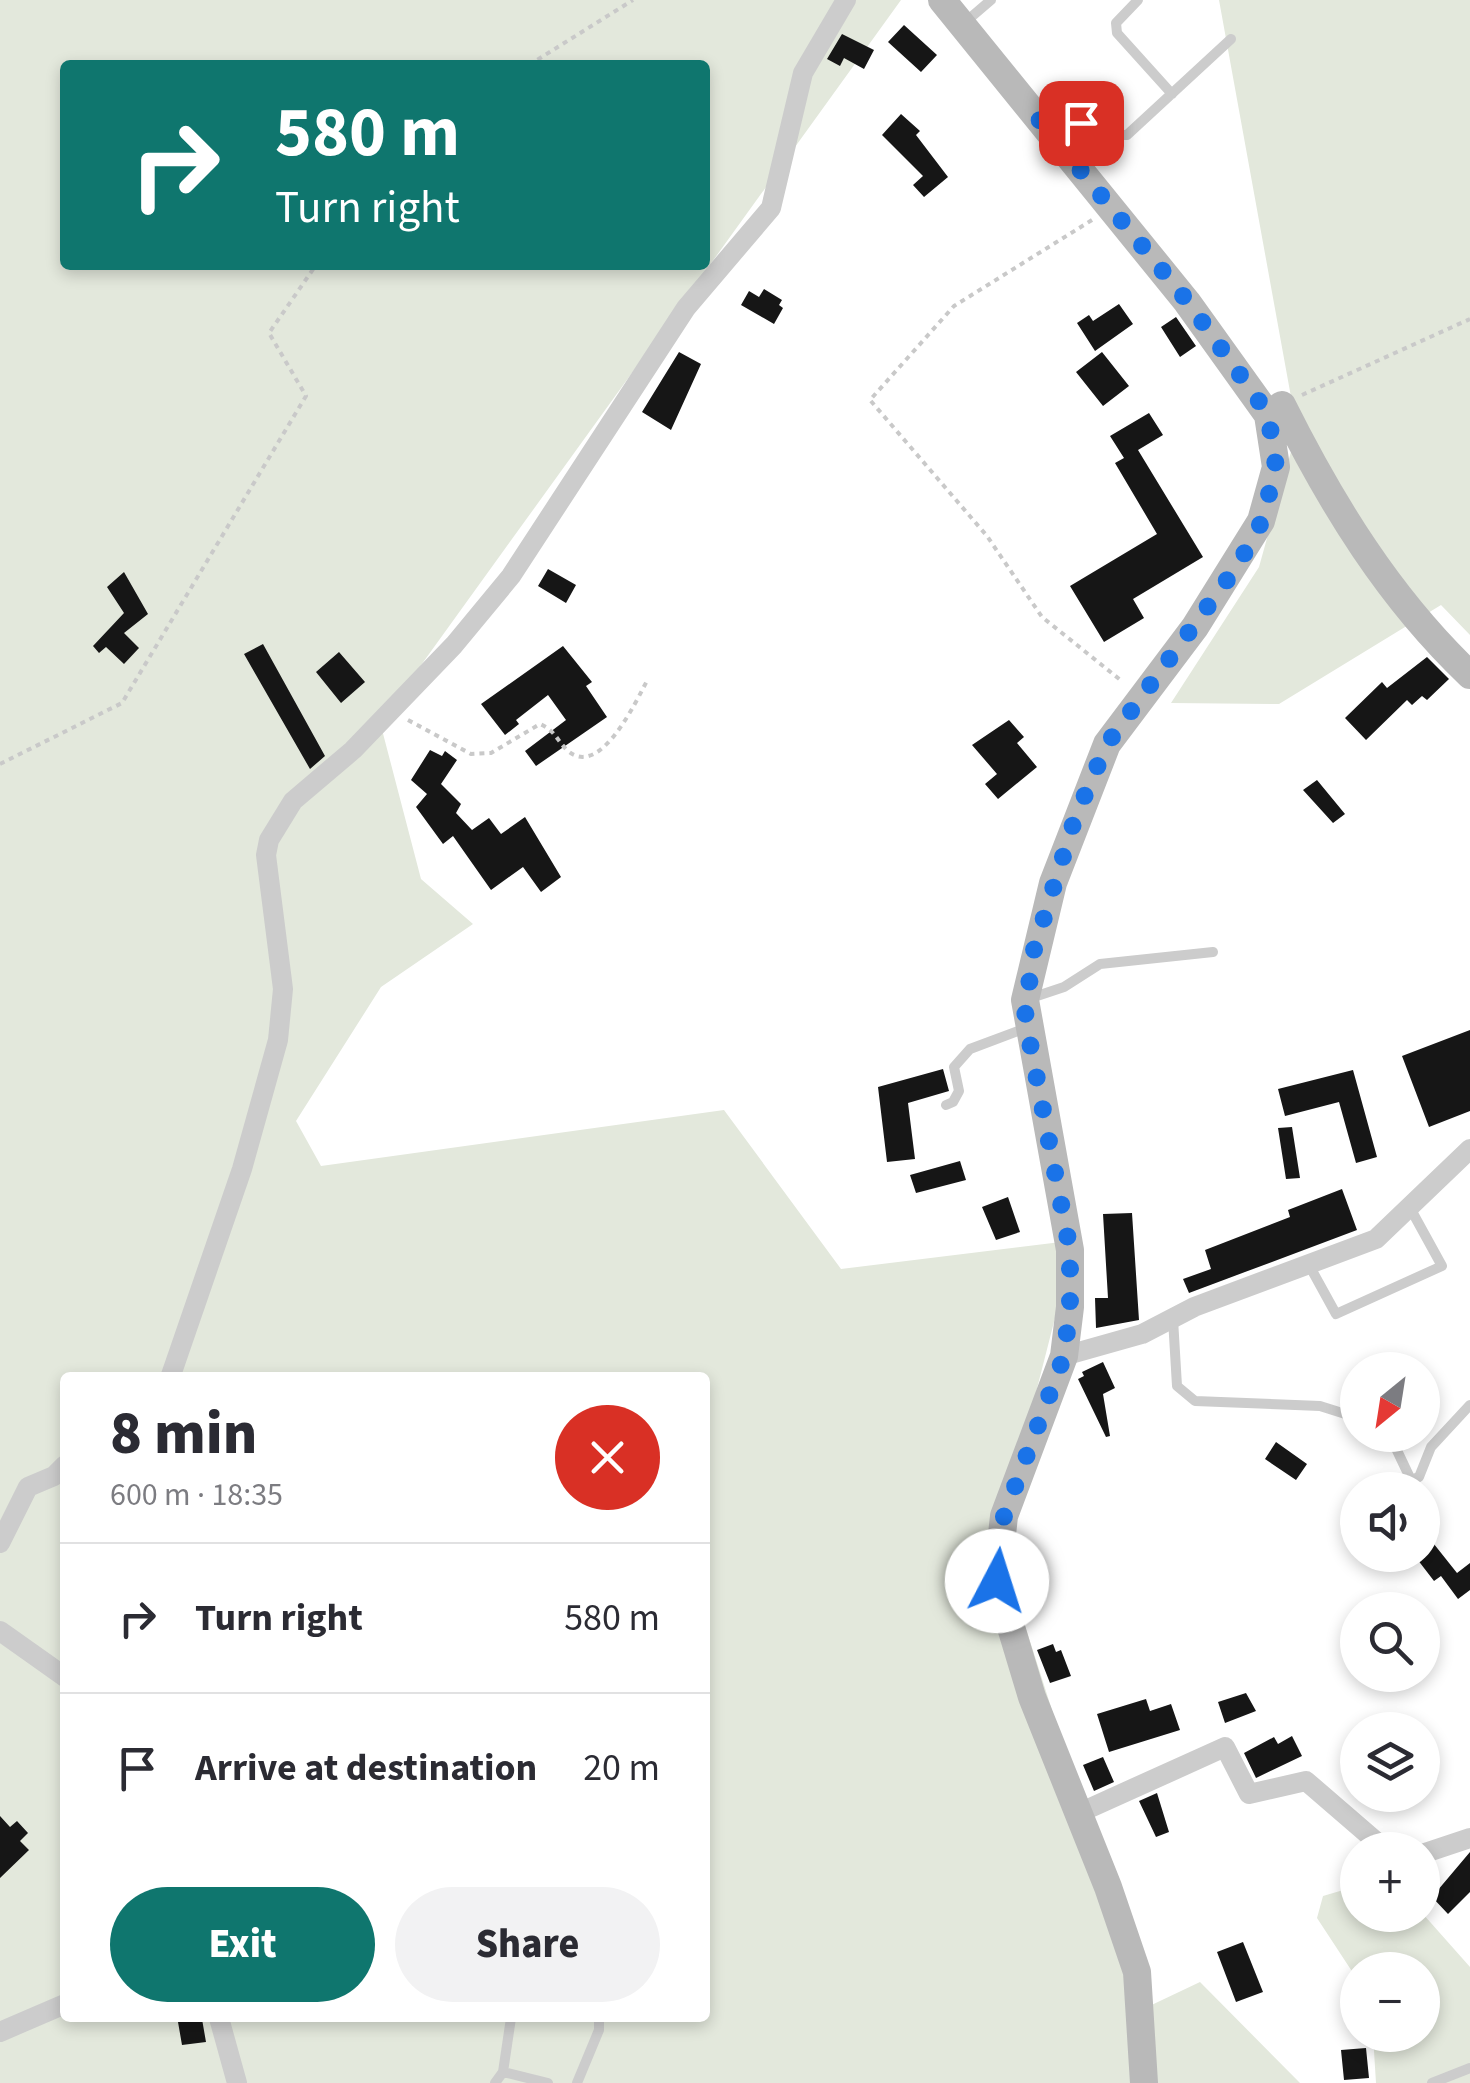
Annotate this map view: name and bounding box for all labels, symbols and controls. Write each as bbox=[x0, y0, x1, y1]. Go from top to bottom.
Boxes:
pin bbox=[1039, 81, 1124, 166]
text: 580 m bbox=[275, 83, 460, 183]
icon: arrive bbox=[1054, 96, 1109, 151]
icon: right bbox=[110, 100, 240, 230]
text: Turn right bbox=[275, 176, 460, 240]
north arrow bbox=[1340, 1352, 1440, 1452]
map controls bbox=[1340, 1352, 1440, 2052]
text: 8 min bbox=[110, 1392, 257, 1477]
button: close bbox=[555, 1405, 660, 1510]
text: 600 m · 18:35 bbox=[110, 1472, 283, 1518]
button: sound bbox=[1340, 1472, 1440, 1572]
position arrow bbox=[945, 1529, 1049, 1633]
icon: right bbox=[110, 1591, 165, 1646]
text: Turn right bbox=[195, 1591, 363, 1645]
text: 580 m bbox=[564, 1591, 660, 1645]
button: search bbox=[1340, 1592, 1440, 1692]
button: layers bbox=[1340, 1712, 1440, 1812]
icon: arrive bbox=[110, 1741, 165, 1796]
text: Arrive at destination bbox=[195, 1741, 537, 1795]
text: 20 m bbox=[583, 1741, 660, 1795]
button: + bbox=[1340, 1832, 1440, 1932]
button: Exit bbox=[110, 1887, 375, 2002]
button: Share bbox=[395, 1887, 660, 2002]
button: − bbox=[1340, 1952, 1440, 2052]

